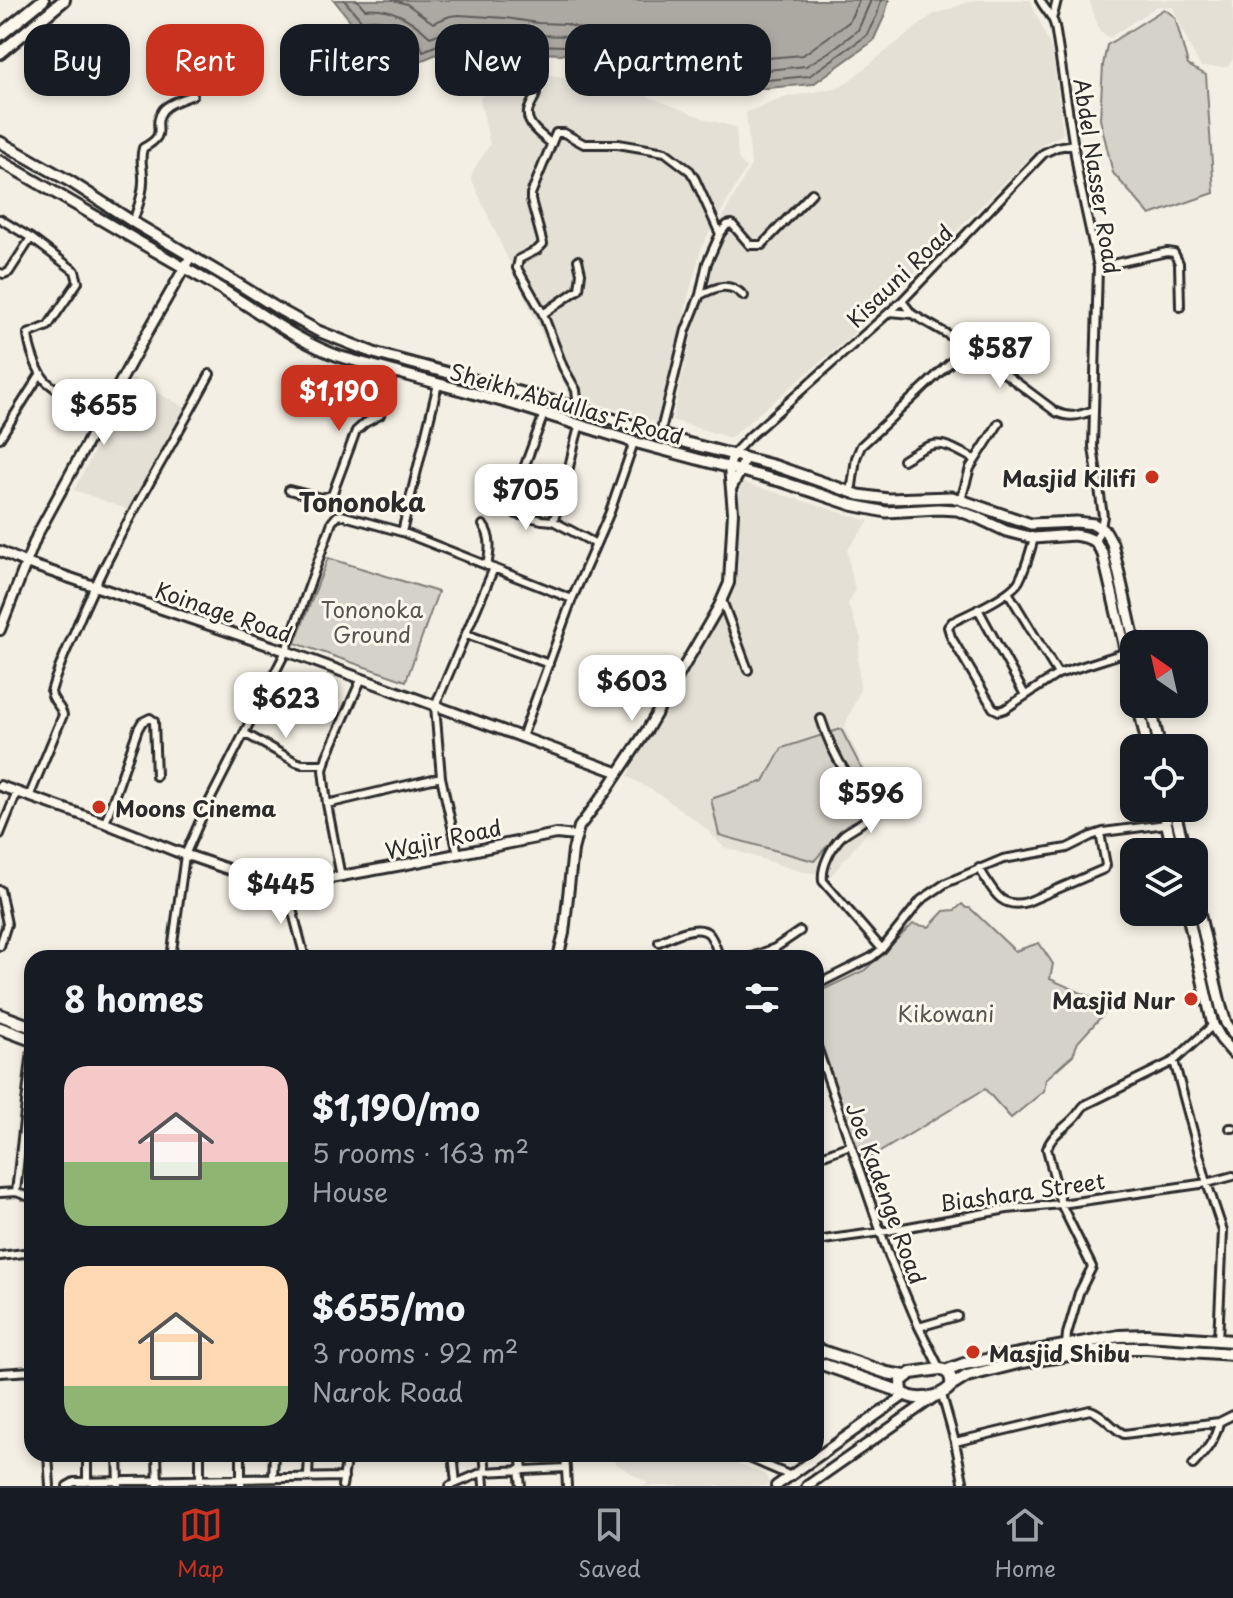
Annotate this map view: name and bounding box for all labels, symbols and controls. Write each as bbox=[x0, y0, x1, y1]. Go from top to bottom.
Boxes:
chip: Buy bbox=[24, 24, 130, 96]
chip: Rent bbox=[146, 24, 264, 96]
chip: Filters bbox=[280, 24, 419, 96]
chip: New bbox=[435, 24, 549, 96]
chip: Apartment bbox=[565, 24, 771, 96]
street label: Abdel Nasser Road bbox=[1066, 76, 1130, 276]
street label: Kisauni Road bbox=[838, 216, 960, 334]
pin: $587 bbox=[953, 322, 1047, 390]
text: $587 bbox=[968, 328, 1032, 367]
street label: Sheikh Abdullas F.Road bbox=[446, 354, 688, 452]
pin: $1,190 bbox=[274, 365, 404, 433]
text: $1,190 bbox=[299, 371, 379, 410]
pin: $655 bbox=[57, 379, 151, 447]
text: $655 bbox=[70, 385, 138, 424]
place label: Masjid Kilifi bbox=[1002, 461, 1136, 494]
pin: $705 bbox=[479, 464, 573, 532]
marker: Masjid Kilifi bbox=[1143, 468, 1161, 486]
text: $705 bbox=[492, 470, 560, 509]
district label: Tononoka bbox=[298, 482, 426, 521]
street label: Koinage Road bbox=[151, 572, 297, 650]
park label: Tononoka Ground bbox=[321, 592, 424, 650]
north arrow bbox=[1120, 630, 1208, 718]
map controls bbox=[1120, 630, 1208, 926]
pin: $603 bbox=[585, 655, 679, 723]
text: $603 bbox=[597, 661, 667, 700]
pin: $623 bbox=[239, 672, 333, 740]
text: $623 bbox=[252, 678, 320, 717]
button: locate bbox=[1120, 734, 1208, 822]
pin: $596 bbox=[824, 767, 918, 835]
text: $596 bbox=[838, 773, 904, 812]
place label: Moons Cinema bbox=[115, 791, 276, 824]
marker: Moons Cinema bbox=[90, 798, 108, 816]
street label: Wajir Road bbox=[382, 810, 504, 866]
button: layers bbox=[1120, 838, 1208, 926]
pin: $445 bbox=[234, 858, 328, 926]
text: $445 bbox=[247, 864, 315, 903]
text: 8 homes bbox=[64, 972, 204, 1024]
icon: filters bbox=[740, 976, 784, 1020]
place label: Masjid Nur bbox=[1052, 983, 1176, 1016]
marker: Masjid Nur bbox=[1182, 990, 1200, 1008]
park label: Kikowani bbox=[898, 996, 994, 1029]
text: $1,190/mo bbox=[312, 1081, 480, 1133]
street label: Joe Kadenge Road bbox=[839, 1097, 935, 1289]
icon: home bbox=[128, 1098, 224, 1194]
text: 5 rooms · 163 m² bbox=[312, 1133, 529, 1172]
street label: Biashara Street bbox=[937, 1163, 1107, 1219]
text: House bbox=[312, 1172, 388, 1211]
text: $655/mo bbox=[312, 1281, 465, 1333]
icon: home bbox=[128, 1298, 224, 1394]
text: 3 rooms · 92 m² bbox=[312, 1333, 518, 1372]
place label: Masjid Shibu bbox=[989, 1336, 1130, 1369]
marker: Masjid Shibu bbox=[964, 1343, 982, 1361]
text: Narok Road bbox=[312, 1372, 463, 1411]
tab: Map bbox=[177, 1503, 224, 1584]
tab: Saved bbox=[578, 1503, 641, 1584]
tab: Home bbox=[995, 1503, 1056, 1584]

